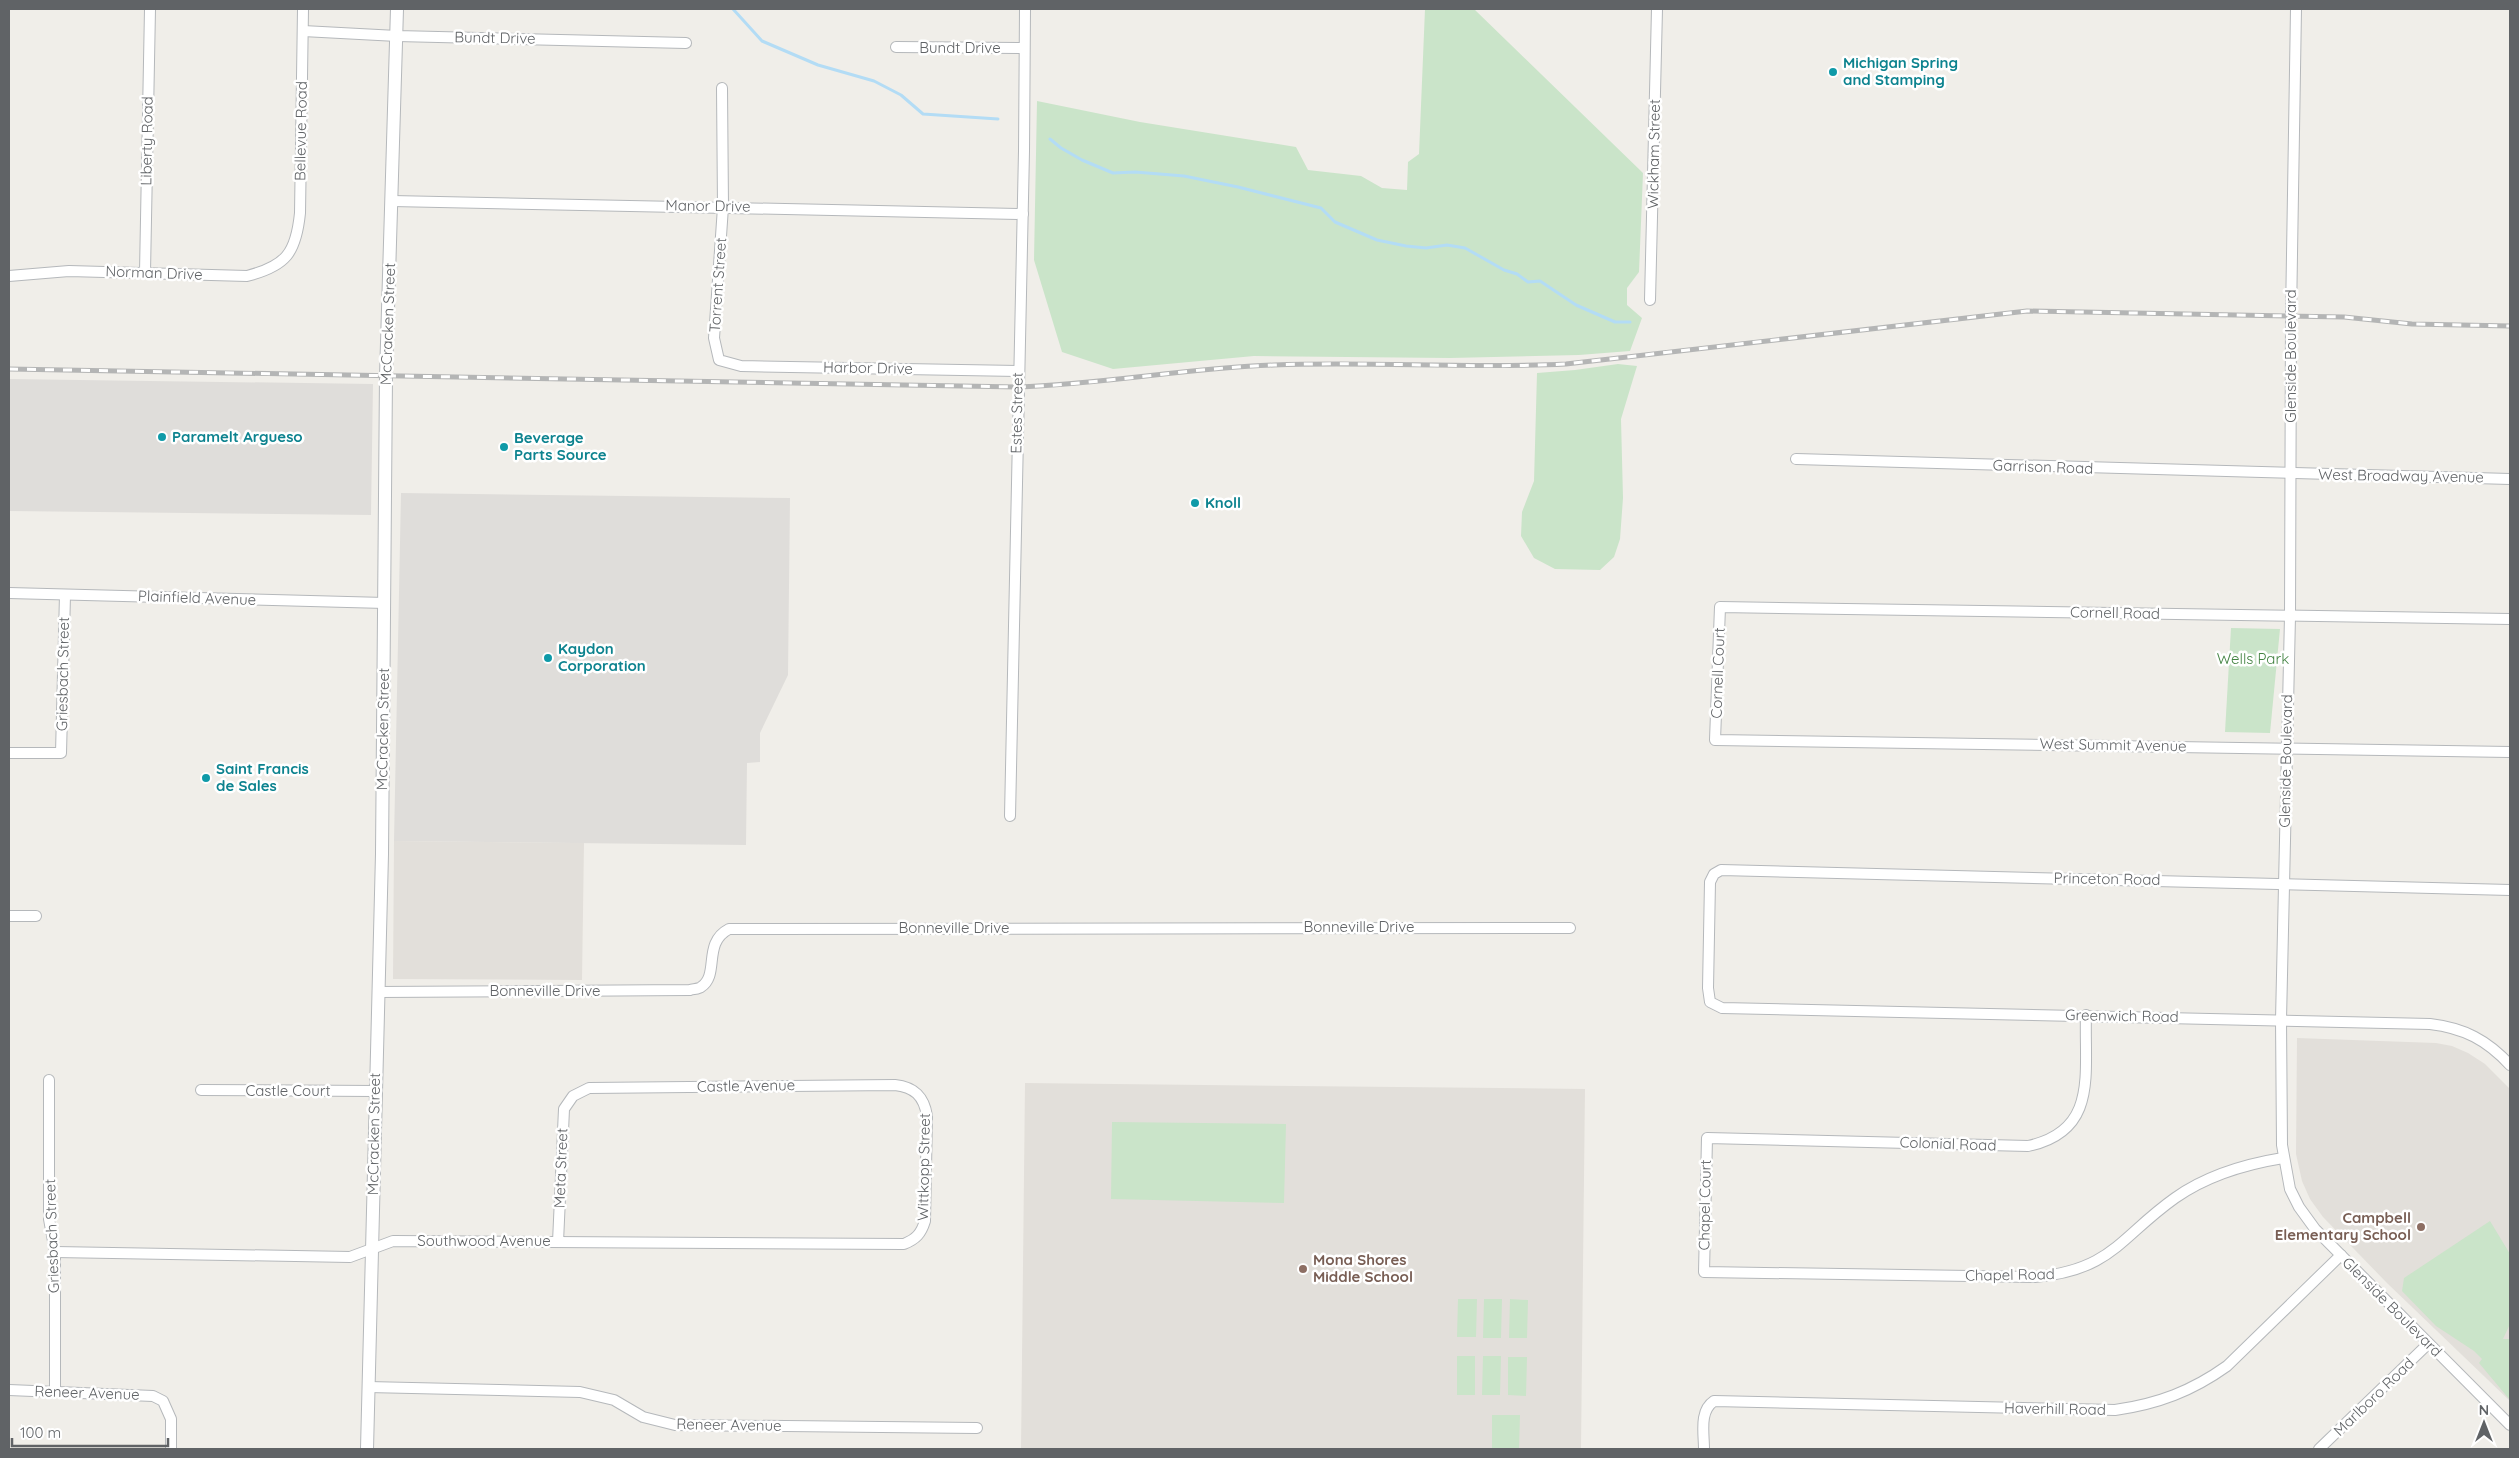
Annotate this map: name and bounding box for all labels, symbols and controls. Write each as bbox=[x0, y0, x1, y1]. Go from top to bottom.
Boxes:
street label: Bundt Drive bbox=[454, 27, 536, 48]
street label: Bundt Drive bbox=[919, 38, 1001, 57]
place label: Michigan Spring and Stamping bbox=[1843, 53, 1958, 89]
marker: Michigan Spring and Stamping bbox=[1827, 66, 1839, 78]
street label: Bellevue Road bbox=[290, 81, 311, 181]
street label: Liberty Road bbox=[136, 96, 157, 186]
street label: Wickham Street bbox=[1643, 99, 1664, 209]
street label: Manor Drive bbox=[665, 195, 751, 216]
street label: Torrent Street bbox=[705, 237, 730, 333]
street label: Norman Drive bbox=[105, 261, 203, 284]
street label: McCracken Street bbox=[376, 263, 399, 385]
street label: Glenside Boulevard bbox=[2281, 289, 2300, 423]
street label: Harbor Drive bbox=[823, 357, 913, 378]
street label: Estes Street bbox=[1006, 372, 1027, 454]
place label: Paramelt Argueso bbox=[172, 427, 303, 446]
place label: Beverage Parts Source bbox=[514, 428, 607, 464]
marker: Paramelt Argueso bbox=[156, 431, 168, 443]
marker: Beverage Parts Source bbox=[498, 441, 510, 453]
street label: Garrison Road bbox=[1992, 455, 2094, 478]
street label: West Broadway Avenue bbox=[2318, 465, 2484, 486]
place label: Knoll bbox=[1205, 493, 1241, 512]
marker: Knoll bbox=[1189, 497, 1201, 509]
street label: Plainfield Avenue bbox=[138, 586, 256, 609]
street label: Cornell Road bbox=[2070, 602, 2160, 623]
street label: Griesbach Street bbox=[52, 617, 73, 731]
street label: Cornell Court bbox=[1706, 627, 1729, 719]
place label: Kaydon Corporation bbox=[558, 639, 646, 675]
park label: Wells Park bbox=[2217, 649, 2289, 668]
marker: Kaydon Corporation bbox=[542, 652, 554, 664]
street label: McCracken Street bbox=[372, 668, 393, 790]
street label: Glenside Boulevard bbox=[2275, 694, 2296, 828]
street label: West Summit Avenue bbox=[2039, 734, 2187, 755]
place label: Saint Francis de Sales bbox=[216, 759, 309, 795]
marker: Saint Francis de Sales bbox=[200, 772, 212, 784]
street label: Princeton Road bbox=[2053, 868, 2161, 889]
street label: Bonneville Drive bbox=[1303, 917, 1415, 936]
street label: Bonneville Drive bbox=[898, 918, 1010, 937]
street label: Bonneville Drive bbox=[489, 981, 601, 1000]
street label: Greenwich Road bbox=[2065, 1005, 2179, 1026]
street label: McCracken Street bbox=[363, 1073, 384, 1195]
street label: Castle Avenue bbox=[697, 1075, 795, 1096]
street label: Castle Court bbox=[245, 1081, 331, 1100]
street label: Wittkopp Street bbox=[913, 1113, 934, 1221]
street label: Meta Street bbox=[550, 1128, 571, 1208]
street label: Colonial Road bbox=[1899, 1132, 1997, 1155]
street label: Chapel Court bbox=[1694, 1159, 1715, 1251]
street label: Griesbach Street bbox=[40, 1178, 63, 1294]
place label: Campbell Elementary School bbox=[2275, 1208, 2411, 1244]
marker: Campbell Elementary School bbox=[2415, 1221, 2427, 1233]
street label: Southwood Avenue bbox=[417, 1231, 551, 1250]
place label: Mona Shores Middle School bbox=[1313, 1250, 1413, 1286]
street label: Glenside Boulevard bbox=[2338, 1253, 2446, 1361]
marker: Mona Shores Middle School bbox=[1297, 1263, 1309, 1275]
street label: Chapel Road bbox=[1965, 1264, 2055, 1285]
street label: Marlboro Road bbox=[2329, 1353, 2418, 1440]
street label: Reneer Avenue bbox=[34, 1381, 140, 1404]
street label: Haverhill Road bbox=[2004, 1398, 2106, 1419]
north arrow bbox=[2459, 1398, 2509, 1448]
text: N bbox=[2479, 1401, 2489, 1419]
street label: Reneer Avenue bbox=[676, 1414, 782, 1435]
scale bar bbox=[12, 1416, 169, 1448]
text: 100 m bbox=[20, 1423, 61, 1442]

